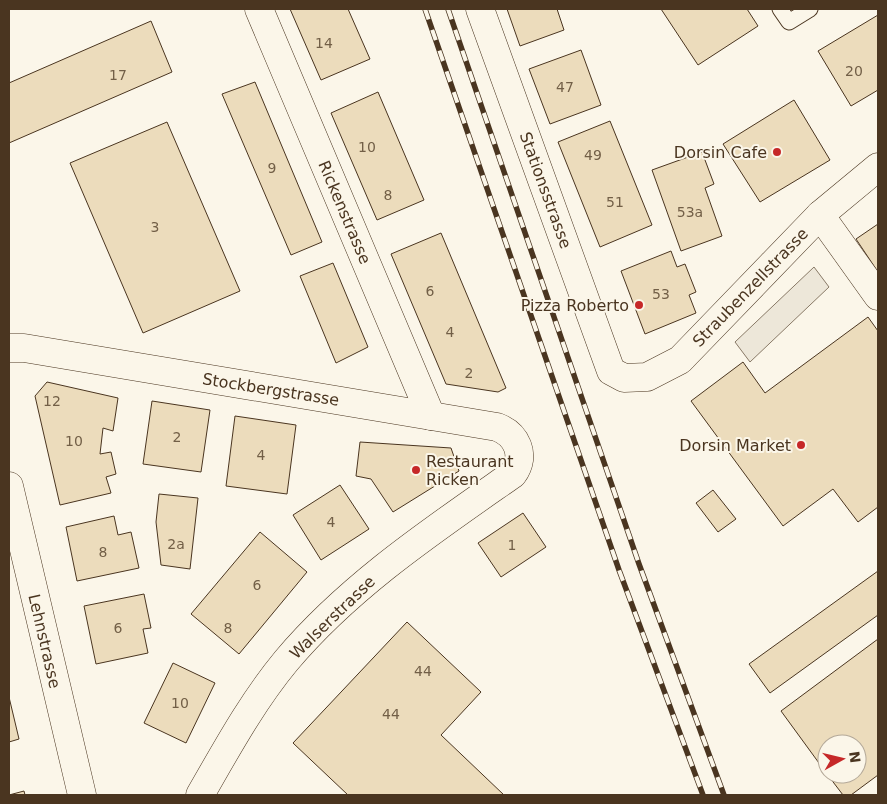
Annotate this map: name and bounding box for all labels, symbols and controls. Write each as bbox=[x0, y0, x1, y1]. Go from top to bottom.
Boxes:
house number: 14 bbox=[315, 35, 333, 51]
house number: 20 bbox=[845, 63, 863, 79]
house number: 17 bbox=[109, 67, 127, 83]
house number: 47 bbox=[556, 79, 574, 95]
street label: Stationsstrasse bbox=[516, 129, 575, 251]
house number: 10 bbox=[358, 139, 376, 155]
place label: Dorsin Cafe bbox=[674, 143, 767, 162]
marker: Dorsin Cafe bbox=[771, 146, 783, 158]
house number: 49 bbox=[584, 147, 602, 163]
street label: Rickenstrasse bbox=[314, 158, 375, 267]
house number: 9 bbox=[268, 160, 276, 176]
house number: 8 bbox=[384, 187, 392, 203]
house number: 51 bbox=[606, 194, 624, 210]
house number: 53a bbox=[677, 204, 703, 220]
house number: 3 bbox=[151, 219, 159, 235]
street label: Straubenzellstrasse bbox=[689, 224, 812, 351]
house number: 6 bbox=[426, 283, 435, 299]
house number: 53 bbox=[652, 286, 670, 302]
place label: Pizza Roberto bbox=[521, 296, 629, 315]
marker: Pizza Roberto bbox=[633, 299, 645, 311]
house number: 4 bbox=[446, 324, 455, 340]
house number: 2 bbox=[465, 365, 473, 381]
street label: Stockbergstrasse bbox=[201, 369, 341, 410]
house number: 12 bbox=[43, 393, 61, 409]
house number: 2 bbox=[173, 429, 181, 445]
house number: 10 bbox=[65, 433, 83, 449]
place label: Dorsin Market bbox=[679, 436, 791, 455]
marker: Dorsin Market bbox=[795, 439, 807, 451]
house number: 4 bbox=[257, 447, 266, 463]
place label: Restaurant Ricken bbox=[426, 452, 514, 489]
marker: Restaurant Ricken bbox=[410, 464, 422, 476]
house number: 4 bbox=[327, 514, 336, 530]
house number: 2a bbox=[167, 536, 185, 552]
house number: 1 bbox=[508, 537, 516, 553]
house number: 8 bbox=[99, 544, 107, 560]
street label: Walserstrasse bbox=[286, 572, 379, 663]
house number: 6 bbox=[253, 577, 262, 593]
street label: Lehnstrasse bbox=[24, 592, 65, 690]
house number: 6 bbox=[114, 620, 123, 636]
house number: 8 bbox=[224, 620, 232, 636]
house number: 44 bbox=[414, 663, 432, 679]
house number: 10 bbox=[171, 695, 189, 711]
house number: 44 bbox=[382, 706, 400, 722]
north arrow bbox=[817, 734, 867, 784]
text: N bbox=[846, 750, 864, 764]

